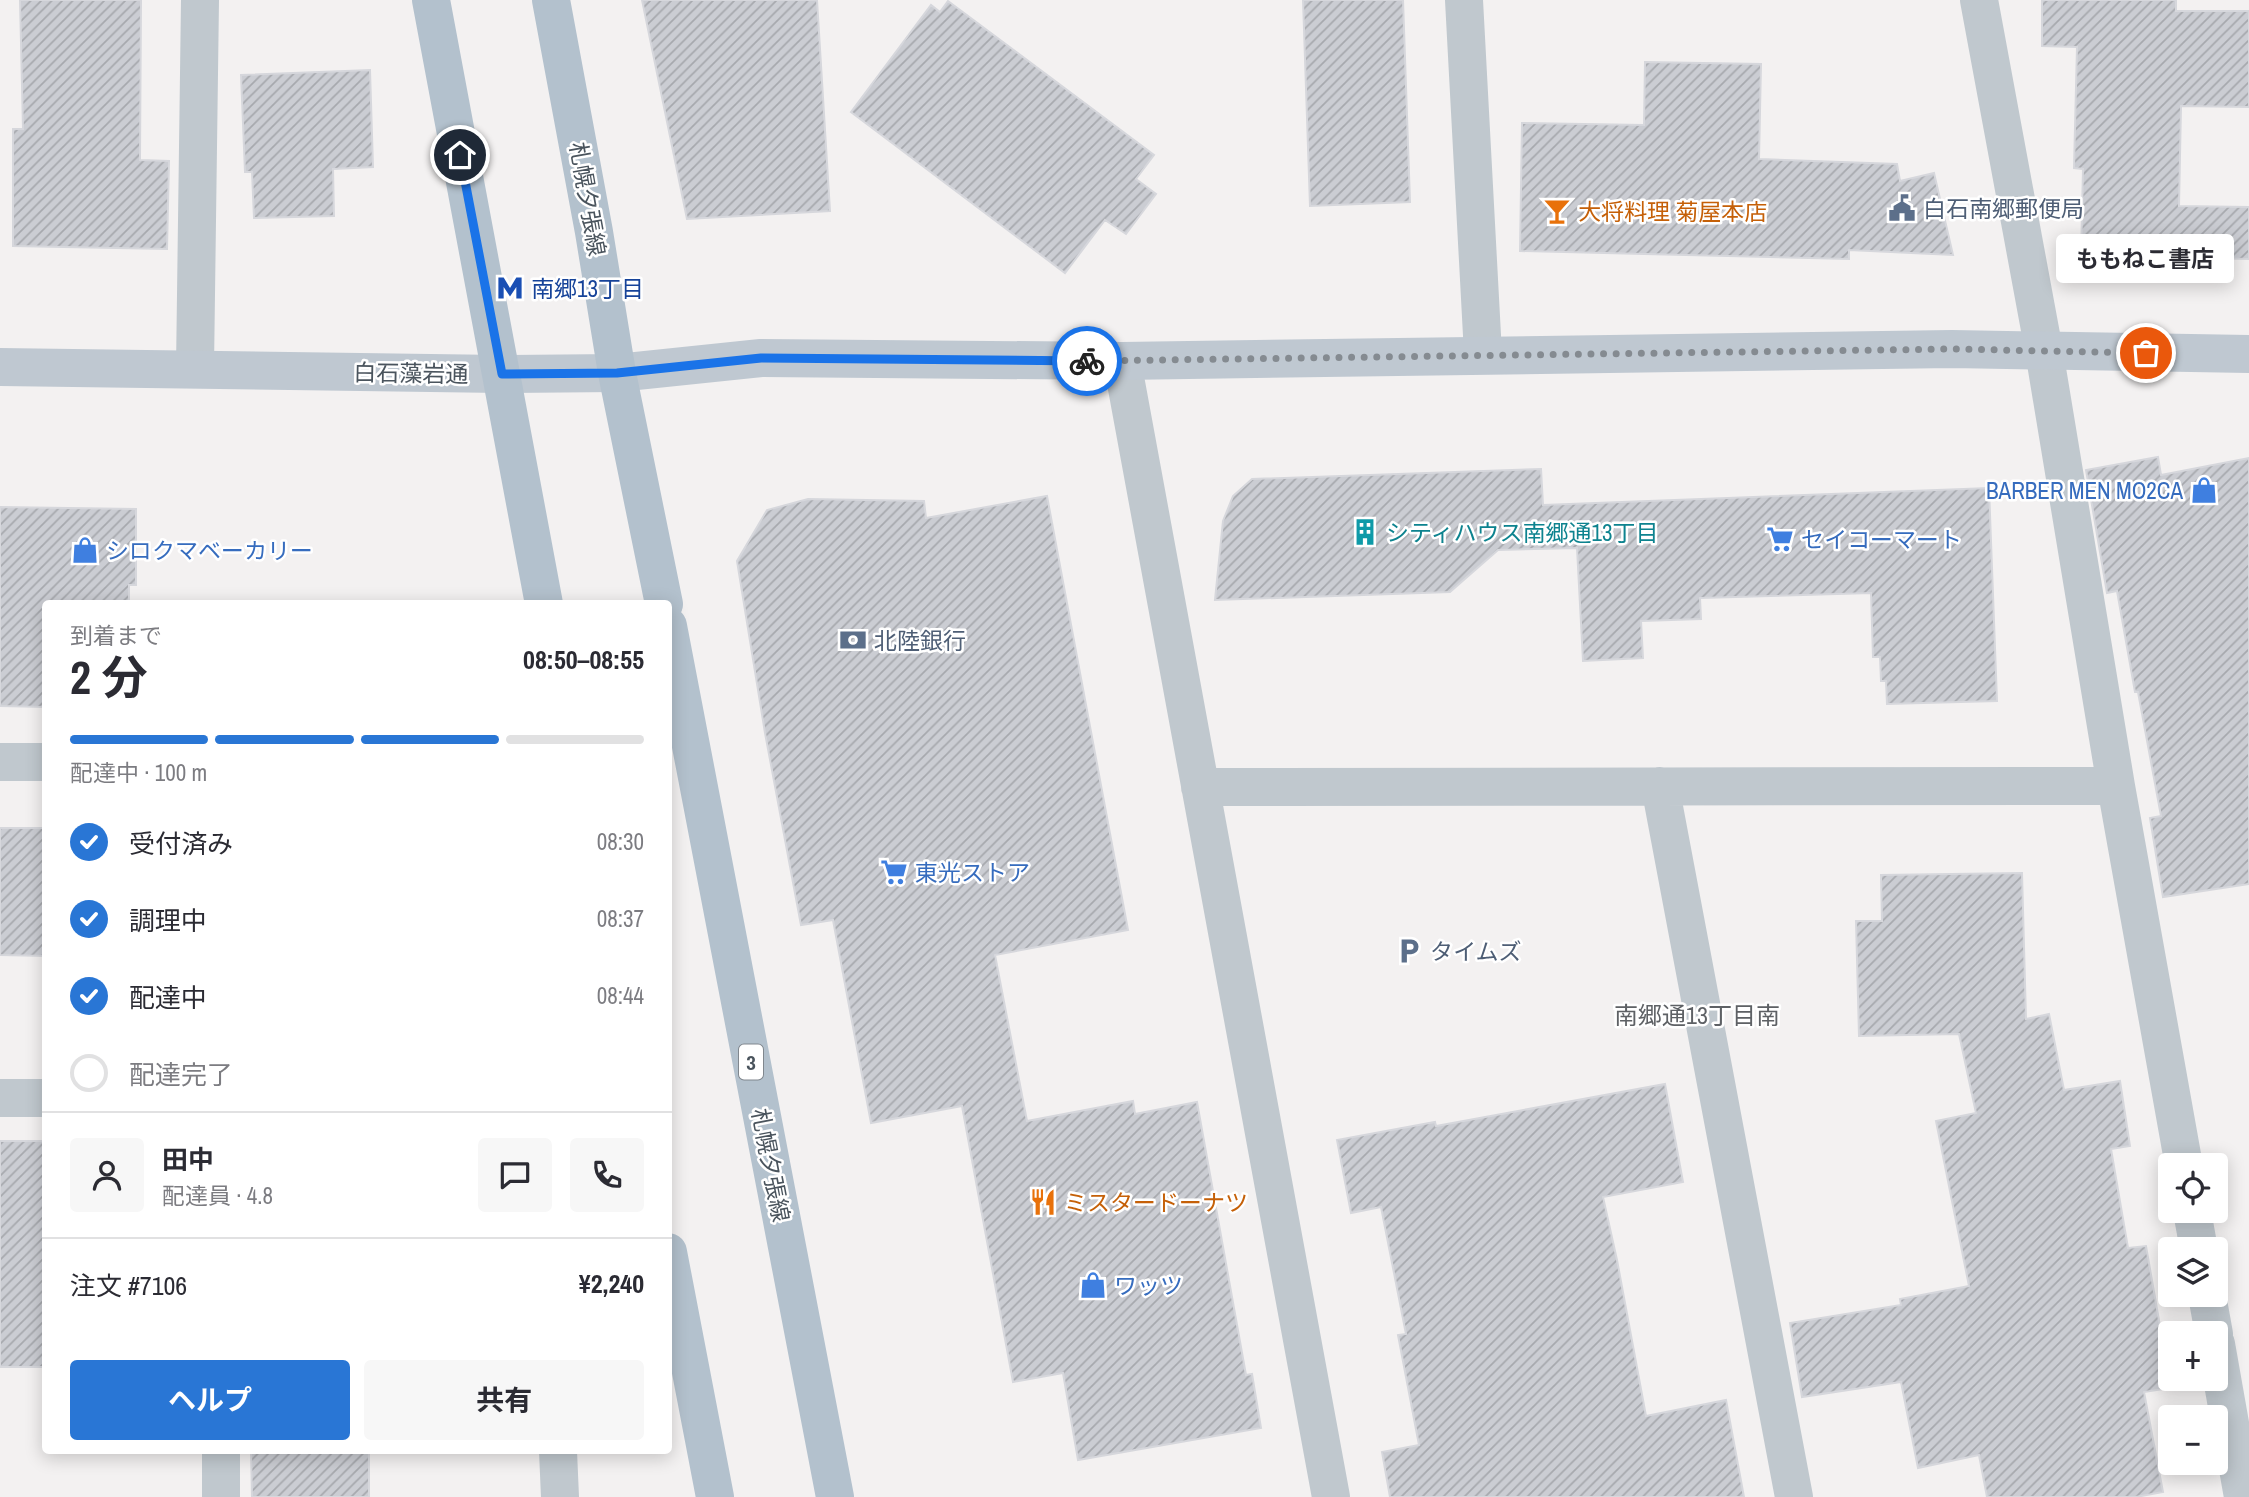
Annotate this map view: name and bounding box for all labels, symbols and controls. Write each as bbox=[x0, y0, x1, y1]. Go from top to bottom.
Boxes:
pin bbox=[430, 125, 490, 185]
icon: home bbox=[441, 136, 479, 174]
street label: 札幌夕張線 bbox=[563, 140, 613, 258]
public building icon: 白石南郷郵便局 bbox=[1887, 193, 1917, 223]
place label: 白石南郷郵便局 bbox=[1923, 193, 2084, 224]
bar icon: 大将料理 菊屋本店 bbox=[1542, 196, 1572, 226]
place label: 大将料理 菊屋本店 bbox=[1578, 196, 1767, 227]
callout: ももねこ書店 bbox=[2057, 234, 2235, 283]
text: ももねこ書店 bbox=[2076, 243, 2214, 274]
metro station icon: 南郷13丁目 bbox=[495, 273, 525, 303]
place label: 南郷13丁目 bbox=[531, 273, 644, 304]
pin bbox=[2116, 323, 2176, 383]
courier bbox=[1052, 326, 1122, 396]
icon: bag bbox=[2127, 334, 2165, 372]
icon: bike bbox=[1068, 342, 1106, 380]
street label: 白石藻岩通 bbox=[353, 356, 469, 390]
place label: BARBER MEN MO2CA bbox=[1986, 475, 2183, 506]
shop icon: BARBER MEN MO2CA bbox=[2189, 475, 2219, 505]
building icon: シティハウス南郷通13丁目 bbox=[1350, 517, 1380, 547]
place label: シティハウス南郷通13丁目 bbox=[1386, 517, 1659, 548]
supermarket icon: セイコーマート bbox=[1765, 524, 1795, 554]
place label: セイコーマート bbox=[1801, 524, 1962, 555]
shop icon: シロクマベーカリー bbox=[70, 535, 100, 565]
place label: シロクマベーカリー bbox=[106, 535, 313, 566]
text: 到着まで bbox=[70, 620, 162, 651]
bank icon: 北陸銀行 bbox=[838, 625, 868, 655]
place label: 北陸銀行 bbox=[874, 625, 966, 656]
text: 08:50–08:55 bbox=[523, 642, 644, 677]
text: 2 分 bbox=[70, 646, 147, 708]
text: 配達中 · 100 m bbox=[70, 757, 207, 788]
icon: check bbox=[70, 823, 108, 861]
text: 受付済み bbox=[129, 826, 233, 861]
text: 08:30 bbox=[597, 826, 644, 857]
supermarket icon: 東光ストア bbox=[879, 857, 909, 887]
place label: 東光ストア bbox=[915, 857, 1030, 888]
icon: check bbox=[70, 900, 108, 938]
text: 調理中 bbox=[129, 903, 207, 938]
text: 08:37 bbox=[597, 903, 644, 934]
parking icon: タイムズ bbox=[1394, 936, 1424, 966]
place label: タイムズ bbox=[1430, 936, 1522, 967]
icon: check bbox=[70, 977, 108, 1015]
text: 配達中 bbox=[129, 980, 207, 1015]
text: 08:44 bbox=[597, 980, 644, 1011]
district label: 南郷通13丁目南 bbox=[1614, 999, 1780, 1031]
road number: 3 bbox=[739, 1044, 763, 1080]
text: 配達完了 bbox=[129, 1057, 233, 1092]
street label: 札幌夕張線 bbox=[745, 1106, 797, 1224]
button: person bbox=[70, 1138, 144, 1212]
button: chat bbox=[478, 1138, 552, 1212]
button: phone bbox=[570, 1138, 644, 1212]
text: 田中 bbox=[162, 1142, 214, 1177]
map controls bbox=[2158, 1153, 2228, 1475]
button: locate bbox=[2158, 1153, 2228, 1223]
text: 配達員 · 4.8 bbox=[162, 1180, 273, 1211]
restaurant icon: ミスタードーナツ bbox=[1028, 1187, 1058, 1217]
place label: ミスタードーナツ bbox=[1064, 1187, 1248, 1218]
button: layers bbox=[2158, 1237, 2228, 1307]
text: ¥2,240 bbox=[579, 1266, 644, 1301]
text: 注文 #7106 bbox=[70, 1268, 187, 1303]
shop icon: ワッツ bbox=[1078, 1270, 1108, 1300]
place label: ワッツ bbox=[1114, 1270, 1183, 1301]
button: + bbox=[2158, 1321, 2228, 1391]
button: ヘルプ bbox=[70, 1360, 350, 1440]
button: 共有 bbox=[364, 1360, 644, 1440]
button: − bbox=[2158, 1405, 2228, 1475]

